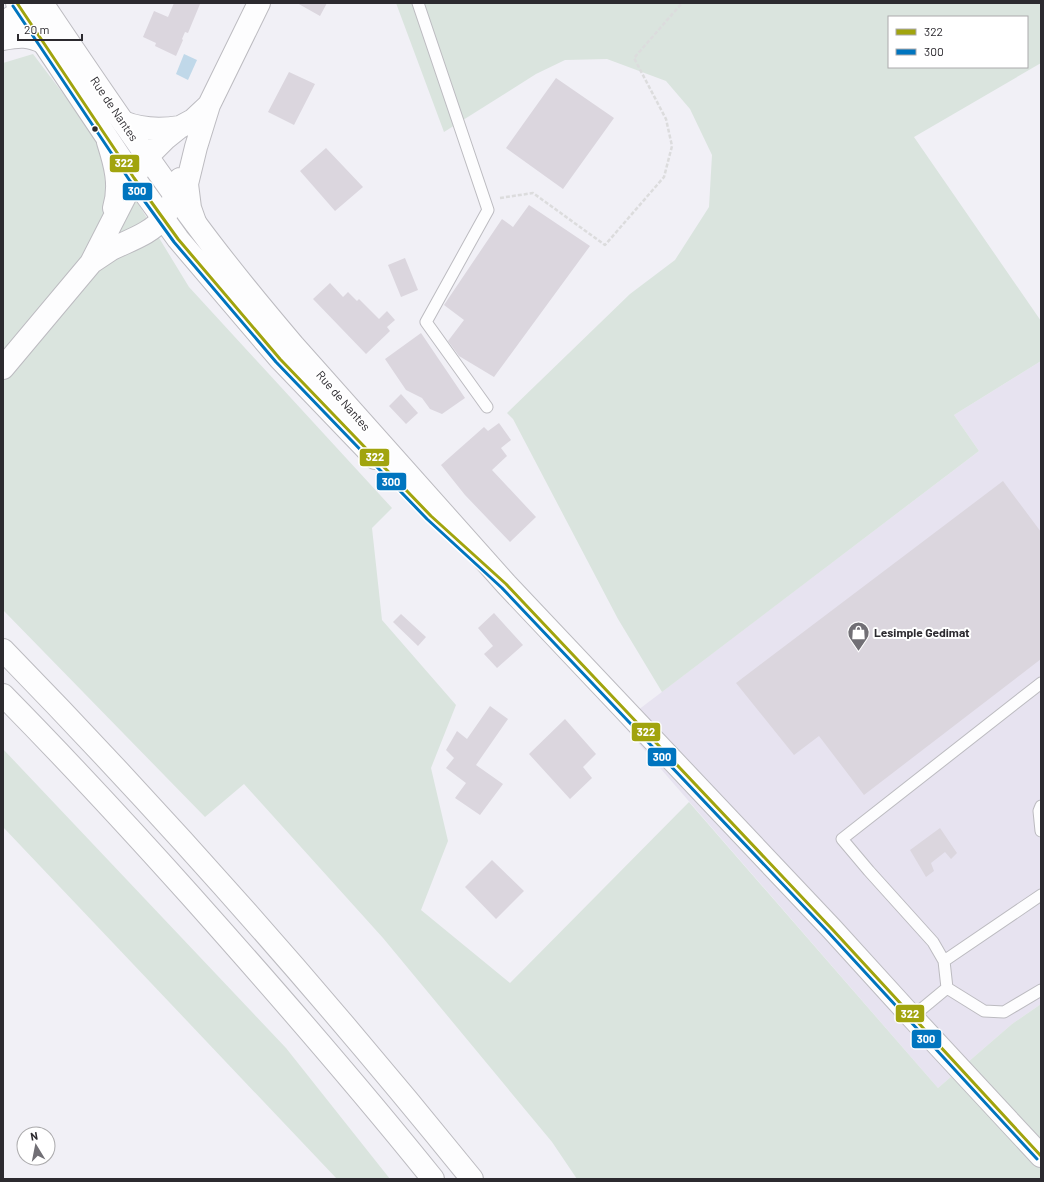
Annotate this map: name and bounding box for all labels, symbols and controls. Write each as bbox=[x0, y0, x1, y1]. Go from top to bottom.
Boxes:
scale bar bbox=[18, 16, 82, 42]
legend bbox=[888, 16, 1028, 68]
text: 20 m bbox=[24, 22, 50, 36]
text: 322 bbox=[924, 24, 943, 38]
text: 300 bbox=[924, 44, 944, 58]
street label: Rue de Nantes bbox=[88, 73, 142, 144]
unlabelled marker bbox=[90, 124, 100, 134]
line badge: 322 bbox=[109, 154, 140, 173]
text: 322 bbox=[115, 156, 133, 169]
line badge: 300 bbox=[122, 182, 153, 201]
text: 300 bbox=[128, 184, 146, 197]
street label: Rue de Nantes bbox=[314, 367, 374, 433]
line badge: 322 bbox=[359, 448, 390, 467]
text: 322 bbox=[366, 450, 384, 463]
line badge: 300 bbox=[376, 472, 407, 491]
text: 300 bbox=[382, 475, 400, 488]
shop icon: Lesimple Gedimat bbox=[845, 620, 871, 653]
place label: Lesimple Gedimat bbox=[874, 625, 970, 639]
line badge: 322 bbox=[631, 722, 661, 742]
text: 322 bbox=[637, 725, 655, 738]
line badge: 300 bbox=[647, 747, 677, 767]
text: 300 bbox=[653, 750, 671, 763]
line badge: 322 bbox=[895, 1004, 925, 1023]
text: 322 bbox=[901, 1007, 919, 1020]
line badge: 300 bbox=[911, 1029, 942, 1049]
text: 300 bbox=[917, 1032, 935, 1045]
north arrow bbox=[16, 1126, 56, 1166]
text: N bbox=[29, 1129, 39, 1143]

